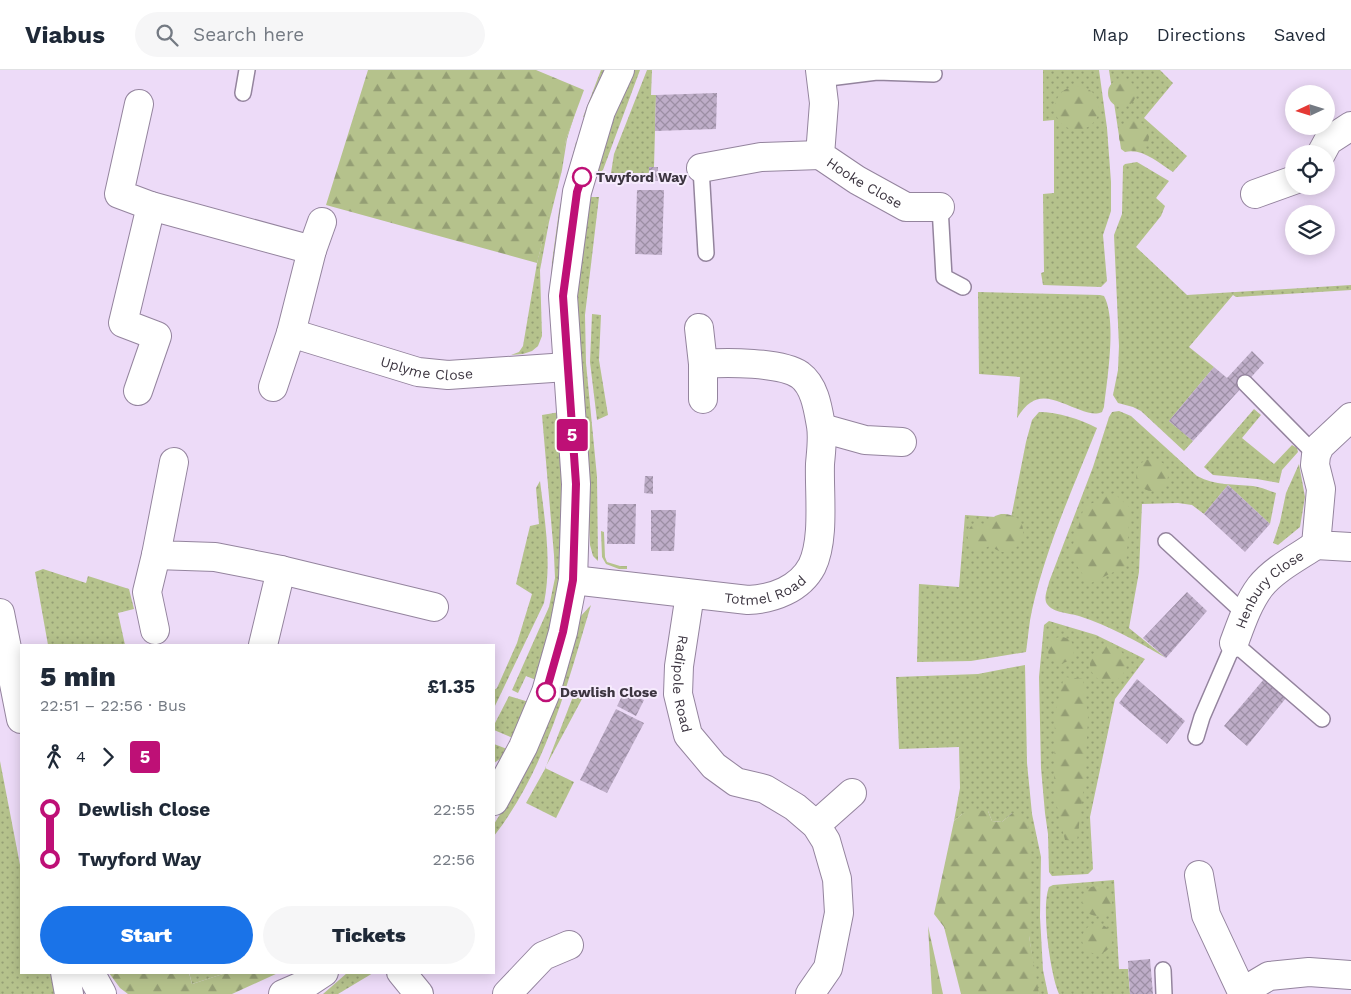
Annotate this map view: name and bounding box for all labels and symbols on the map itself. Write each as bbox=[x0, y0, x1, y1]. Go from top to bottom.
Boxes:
north arrow bbox=[1285, 85, 1335, 135]
street label: Hooke Close bbox=[824, 154, 905, 211]
marker: Twyford Way bbox=[572, 167, 592, 187]
place label: Twyford Way bbox=[596, 169, 687, 185]
street label: Uplyme Close bbox=[379, 353, 473, 383]
line badge: 5 bbox=[556, 419, 588, 451]
street label: Henbury Close bbox=[1232, 547, 1306, 631]
street label: Totmel Road bbox=[723, 572, 809, 608]
street label: Radipole Road bbox=[670, 634, 695, 734]
marker: Dewlish Close bbox=[536, 682, 556, 702]
place label: Dewlish Close bbox=[560, 684, 657, 700]

